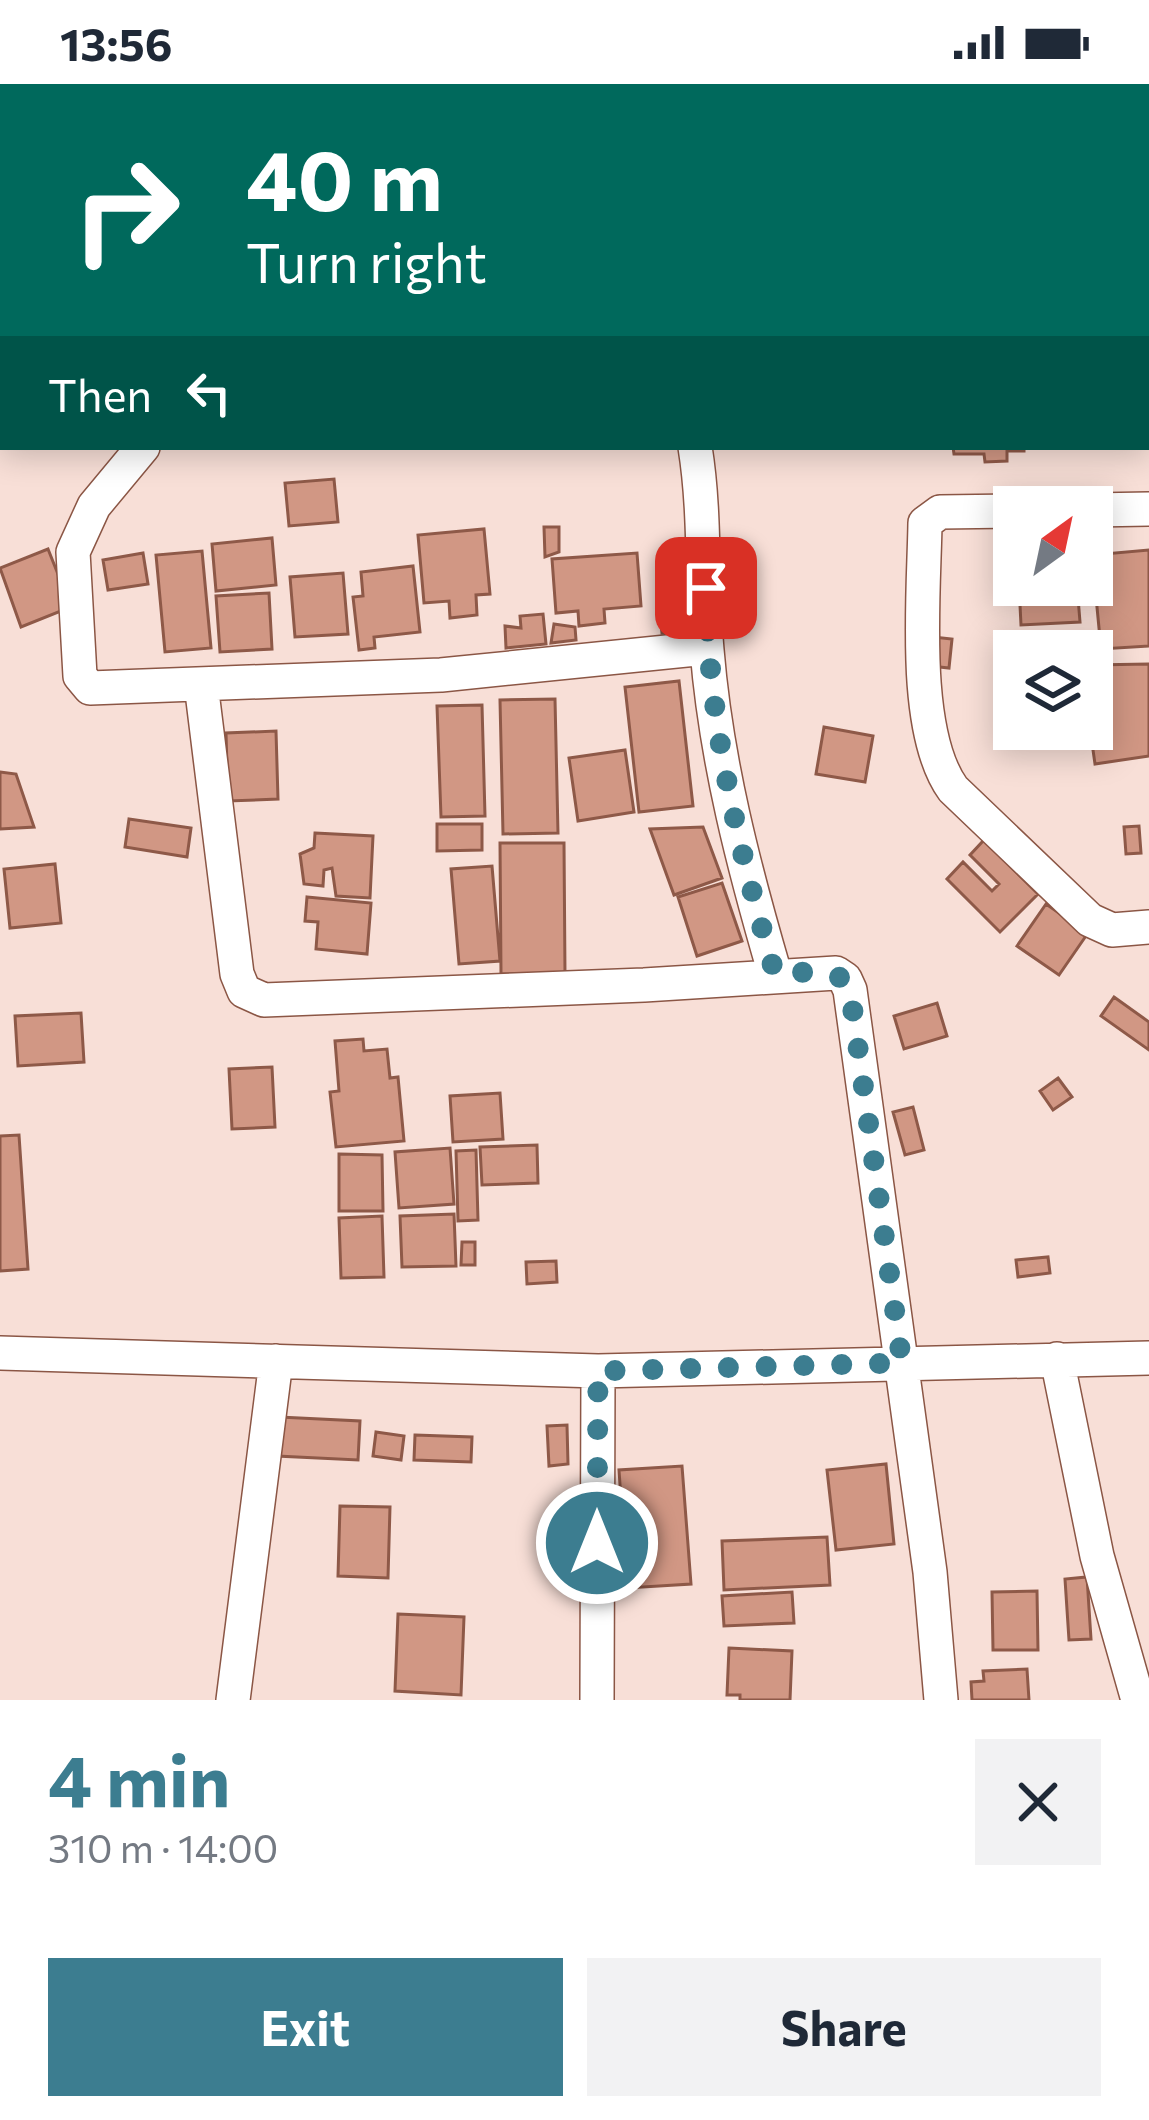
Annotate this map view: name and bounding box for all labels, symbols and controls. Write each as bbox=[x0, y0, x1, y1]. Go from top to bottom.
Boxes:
text: 13:56 bbox=[60, 15, 172, 70]
text: 40 m bbox=[246, 126, 443, 228]
icon: right bbox=[48, 132, 204, 288]
text: Turn right bbox=[246, 228, 487, 294]
icon: left bbox=[176, 360, 242, 426]
text: Then bbox=[48, 366, 152, 421]
north arrow bbox=[993, 486, 1113, 606]
map controls bbox=[993, 486, 1113, 750]
pin bbox=[655, 537, 757, 639]
icon: arrive bbox=[673, 555, 739, 621]
button: layers bbox=[993, 630, 1113, 750]
position arrow bbox=[534, 1480, 660, 1606]
text: 4 min bbox=[48, 1734, 230, 1822]
button: close bbox=[975, 1739, 1101, 1865]
text: 310 m · 14:00 bbox=[48, 1823, 278, 1871]
button: Exit bbox=[48, 1958, 563, 2096]
button: Share bbox=[587, 1958, 1101, 2096]

